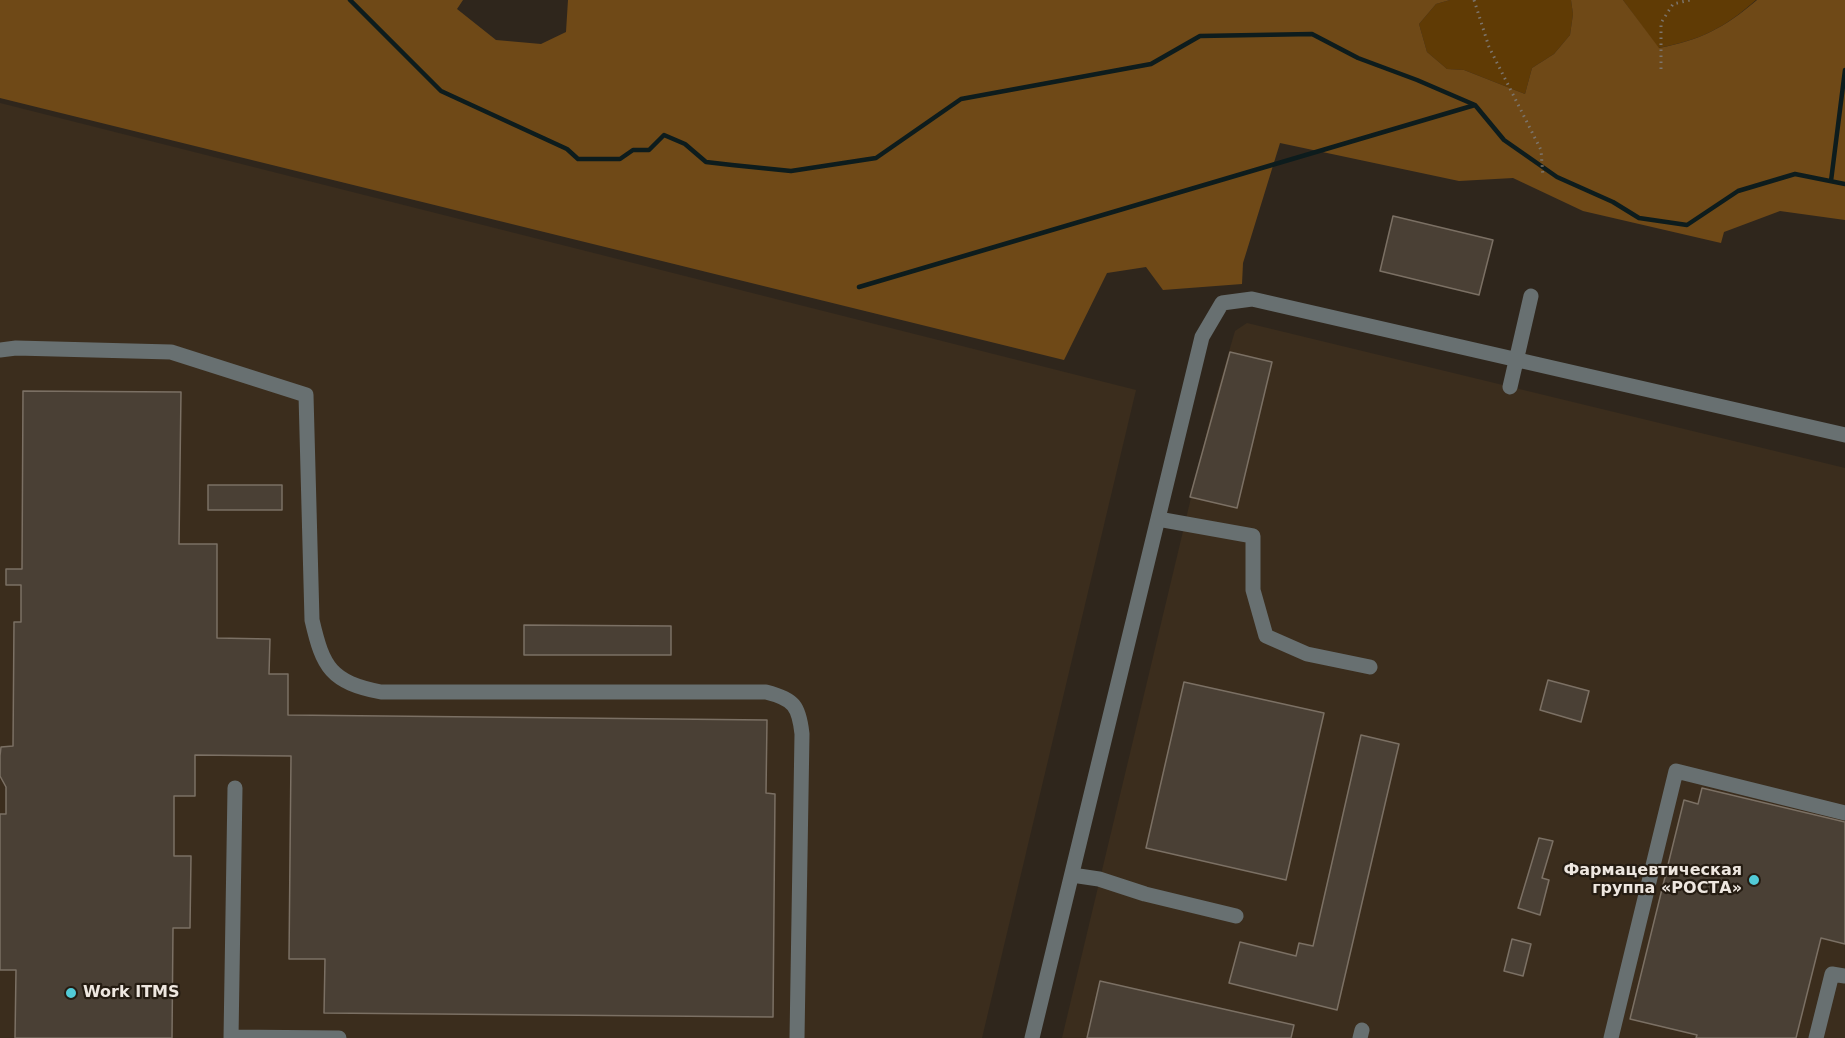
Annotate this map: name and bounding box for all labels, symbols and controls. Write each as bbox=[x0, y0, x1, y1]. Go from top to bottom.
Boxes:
place label: Фармацевтическая группа «РОСТА» bbox=[1563, 861, 1742, 899]
marker: Фармацевтическая группа «РОСТА» bbox=[1747, 873, 1761, 887]
place label: Work ITMS bbox=[83, 983, 179, 1003]
marker: Work ITMS bbox=[64, 986, 78, 1000]

